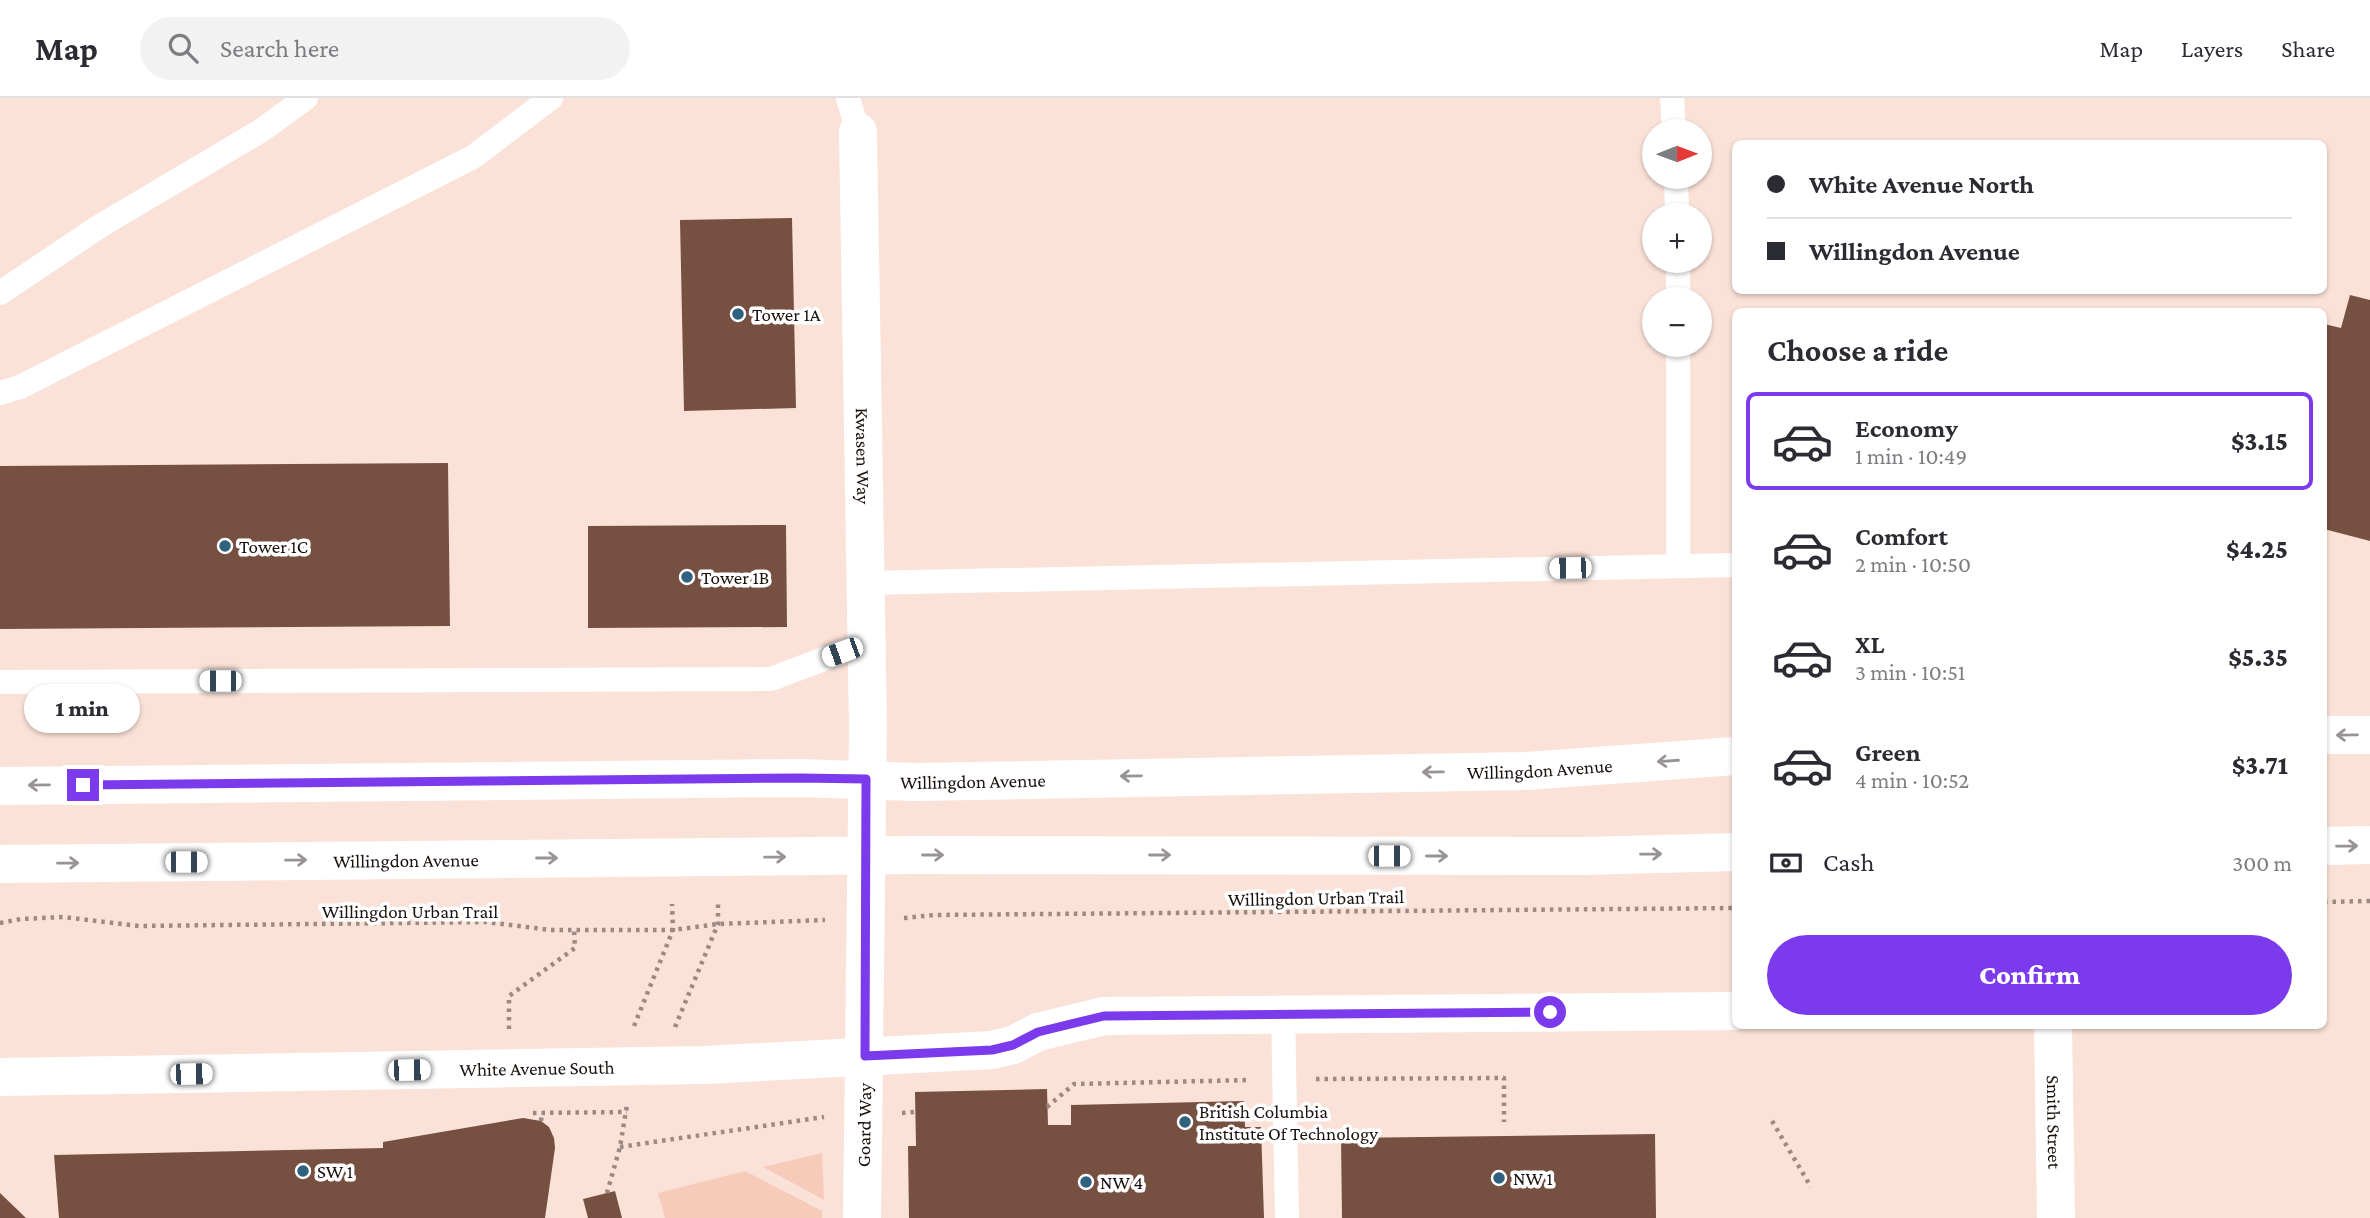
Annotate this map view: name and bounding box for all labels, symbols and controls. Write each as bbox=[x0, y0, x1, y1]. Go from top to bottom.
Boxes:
search box bbox=[140, 17, 630, 80]
icon: search bbox=[164, 29, 202, 67]
text: Map bbox=[35, 30, 98, 67]
text: Search here bbox=[220, 34, 339, 63]
text: Map bbox=[2099, 35, 2143, 62]
text: Layers bbox=[2181, 35, 2243, 62]
text: Share bbox=[2281, 35, 2335, 62]
north arrow bbox=[1642, 119, 1712, 189]
map controls bbox=[1642, 119, 1712, 357]
text: White Avenue North bbox=[1809, 170, 2034, 199]
button: + bbox=[1642, 203, 1712, 273]
text: Willingdon Avenue bbox=[1809, 237, 2020, 266]
button: − bbox=[1642, 287, 1712, 357]
place label: Tower 1A bbox=[752, 304, 821, 325]
marker: Tower 1A bbox=[730, 306, 746, 322]
text: Choose a ride bbox=[1767, 332, 1948, 368]
street label: Kwasen Way bbox=[852, 408, 875, 505]
icon: car bbox=[1771, 410, 1834, 473]
text: Economy bbox=[1855, 414, 1958, 443]
text: $3.15 bbox=[2231, 427, 2288, 456]
text: 1 min · 10:49 bbox=[1855, 443, 1967, 469]
icon: car bbox=[1771, 518, 1834, 581]
text: Comfort bbox=[1855, 522, 1948, 551]
text: $4.25 bbox=[2226, 535, 2288, 564]
place label: Tower 1C bbox=[239, 536, 308, 557]
marker: Tower 1C bbox=[217, 538, 233, 554]
text: 2 min · 10:50 bbox=[1855, 551, 1971, 577]
car bbox=[1549, 557, 1592, 579]
place label: Tower 1B bbox=[701, 567, 769, 588]
marker: Tower 1B bbox=[679, 569, 695, 585]
icon: car bbox=[1771, 626, 1834, 689]
text: XL bbox=[1855, 630, 1884, 659]
car bbox=[819, 635, 866, 669]
text: $5.35 bbox=[2228, 643, 2288, 672]
text: 3 min · 10:51 bbox=[1855, 659, 1966, 685]
car bbox=[200, 671, 242, 692]
callout: 1 min bbox=[25, 684, 141, 732]
text: 1 min bbox=[55, 695, 109, 721]
one-way arrow bbox=[2336, 728, 2359, 742]
icon: car bbox=[1771, 734, 1834, 797]
text: Green bbox=[1855, 738, 1921, 767]
text: $3.71 bbox=[2232, 751, 2288, 780]
street label: Willingdon Avenue bbox=[1467, 754, 1613, 783]
one-way arrow bbox=[1657, 755, 1680, 768]
one-way arrow bbox=[1422, 765, 1445, 779]
text: 4 min · 10:52 bbox=[1855, 767, 1969, 793]
route end bbox=[67, 769, 99, 801]
street label: Willingdon Avenue bbox=[900, 769, 1046, 793]
one-way arrow bbox=[1120, 770, 1143, 783]
one-way arrow bbox=[28, 778, 51, 792]
one-way arrow bbox=[2335, 839, 2358, 852]
icon: cash bbox=[1767, 844, 1805, 882]
car bbox=[1369, 846, 1411, 867]
one-way arrow bbox=[921, 848, 944, 862]
one-way arrow bbox=[1148, 848, 1171, 862]
one-way arrow bbox=[1640, 848, 1663, 861]
text: Cash bbox=[1823, 848, 1874, 877]
street label: Willingdon Avenue bbox=[333, 849, 479, 871]
one-way arrow bbox=[1425, 849, 1448, 863]
one-way arrow bbox=[763, 850, 786, 864]
text: 300 m bbox=[2232, 850, 2292, 876]
one-way arrow bbox=[536, 851, 559, 865]
car bbox=[166, 852, 208, 873]
one-way arrow bbox=[284, 854, 307, 867]
one-way arrow bbox=[56, 856, 79, 870]
street label: Willingdon Urban Trail bbox=[1228, 886, 1404, 910]
street label: Willingdon Urban Trail bbox=[322, 901, 498, 922]
button: Confirm bbox=[1767, 935, 2292, 1015]
route start bbox=[1534, 996, 1566, 1028]
street label: White Avenue South bbox=[459, 1056, 615, 1080]
car bbox=[388, 1059, 431, 1081]
car bbox=[170, 1063, 213, 1085]
street label: Smith Street bbox=[2043, 1075, 2066, 1170]
street label: Goard Way bbox=[853, 1082, 875, 1167]
place label: British Columbia Institute Of Technology bbox=[1199, 1101, 1378, 1144]
marker: British Columbia Institute Of Technology bbox=[1177, 1114, 1193, 1130]
place label: SW 1 bbox=[317, 1161, 353, 1182]
marker: SW 1 bbox=[295, 1163, 311, 1179]
place label: NW 1 bbox=[1513, 1168, 1553, 1189]
marker: NW 1 bbox=[1491, 1170, 1507, 1186]
place label: NW 4 bbox=[1100, 1172, 1143, 1193]
marker: NW 4 bbox=[1078, 1174, 1094, 1190]

